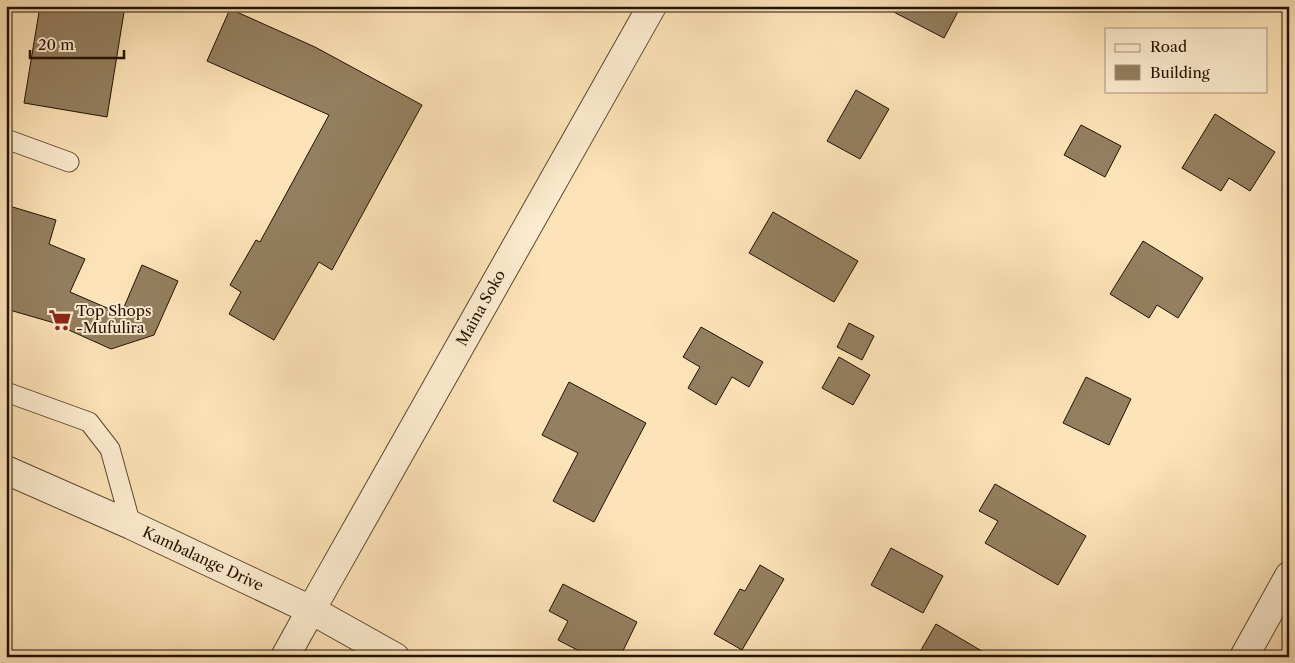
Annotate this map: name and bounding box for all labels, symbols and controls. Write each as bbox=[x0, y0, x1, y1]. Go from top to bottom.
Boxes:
scale bar bbox=[30, 28, 124, 60]
legend bbox=[1105, 28, 1268, 92]
text: 20 m bbox=[38, 35, 74, 54]
text: Road bbox=[1150, 37, 1187, 56]
text: Building bbox=[1150, 63, 1210, 82]
street label: Maina Soko bbox=[452, 266, 509, 349]
place label: Top Shops -Mufulira bbox=[76, 301, 152, 337]
supermarket icon: Top Shops -Mufulira bbox=[47, 307, 73, 333]
street label: Kambalange Drive bbox=[140, 522, 267, 595]

